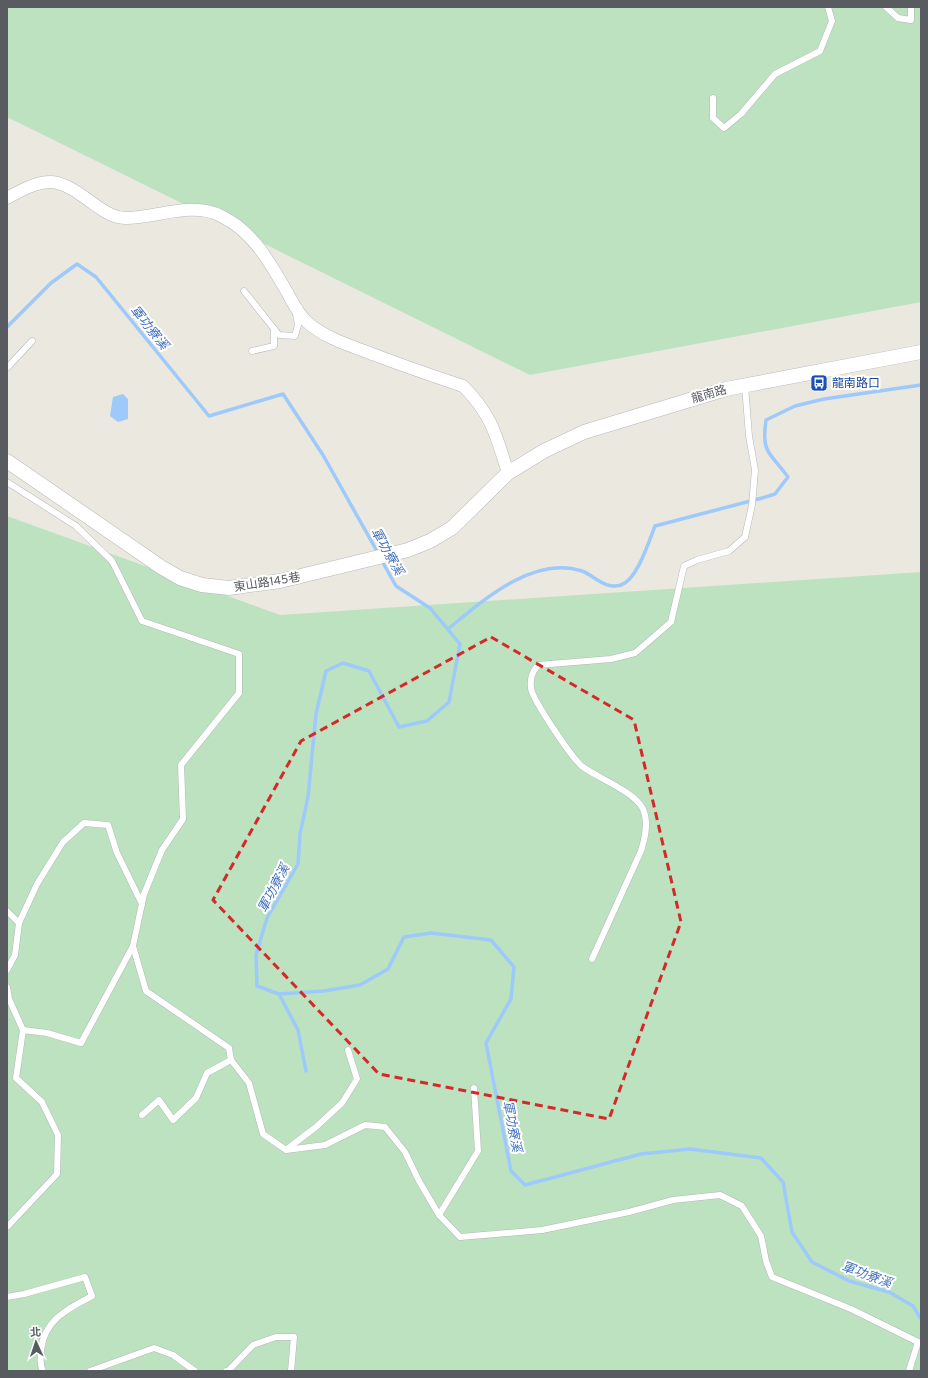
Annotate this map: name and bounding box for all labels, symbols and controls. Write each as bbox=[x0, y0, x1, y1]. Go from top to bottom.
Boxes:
water label: 軍功寮溪 bbox=[126, 303, 172, 355]
bus stop icon: 龍南路口 bbox=[809, 373, 829, 393]
place label: 龍南路口 bbox=[832, 376, 880, 392]
street label: 龍南路 bbox=[690, 382, 729, 408]
water label: 軍功寮溪 bbox=[367, 525, 407, 580]
street label: 東山路145巷 bbox=[233, 570, 302, 596]
water label: 軍功寮溪 bbox=[255, 860, 295, 916]
water label: 軍功寮溪 bbox=[498, 1099, 524, 1155]
water label: 軍功寮溪 bbox=[839, 1259, 895, 1293]
north arrow bbox=[16, 1322, 56, 1362]
text: 北 bbox=[30, 1326, 41, 1340]

